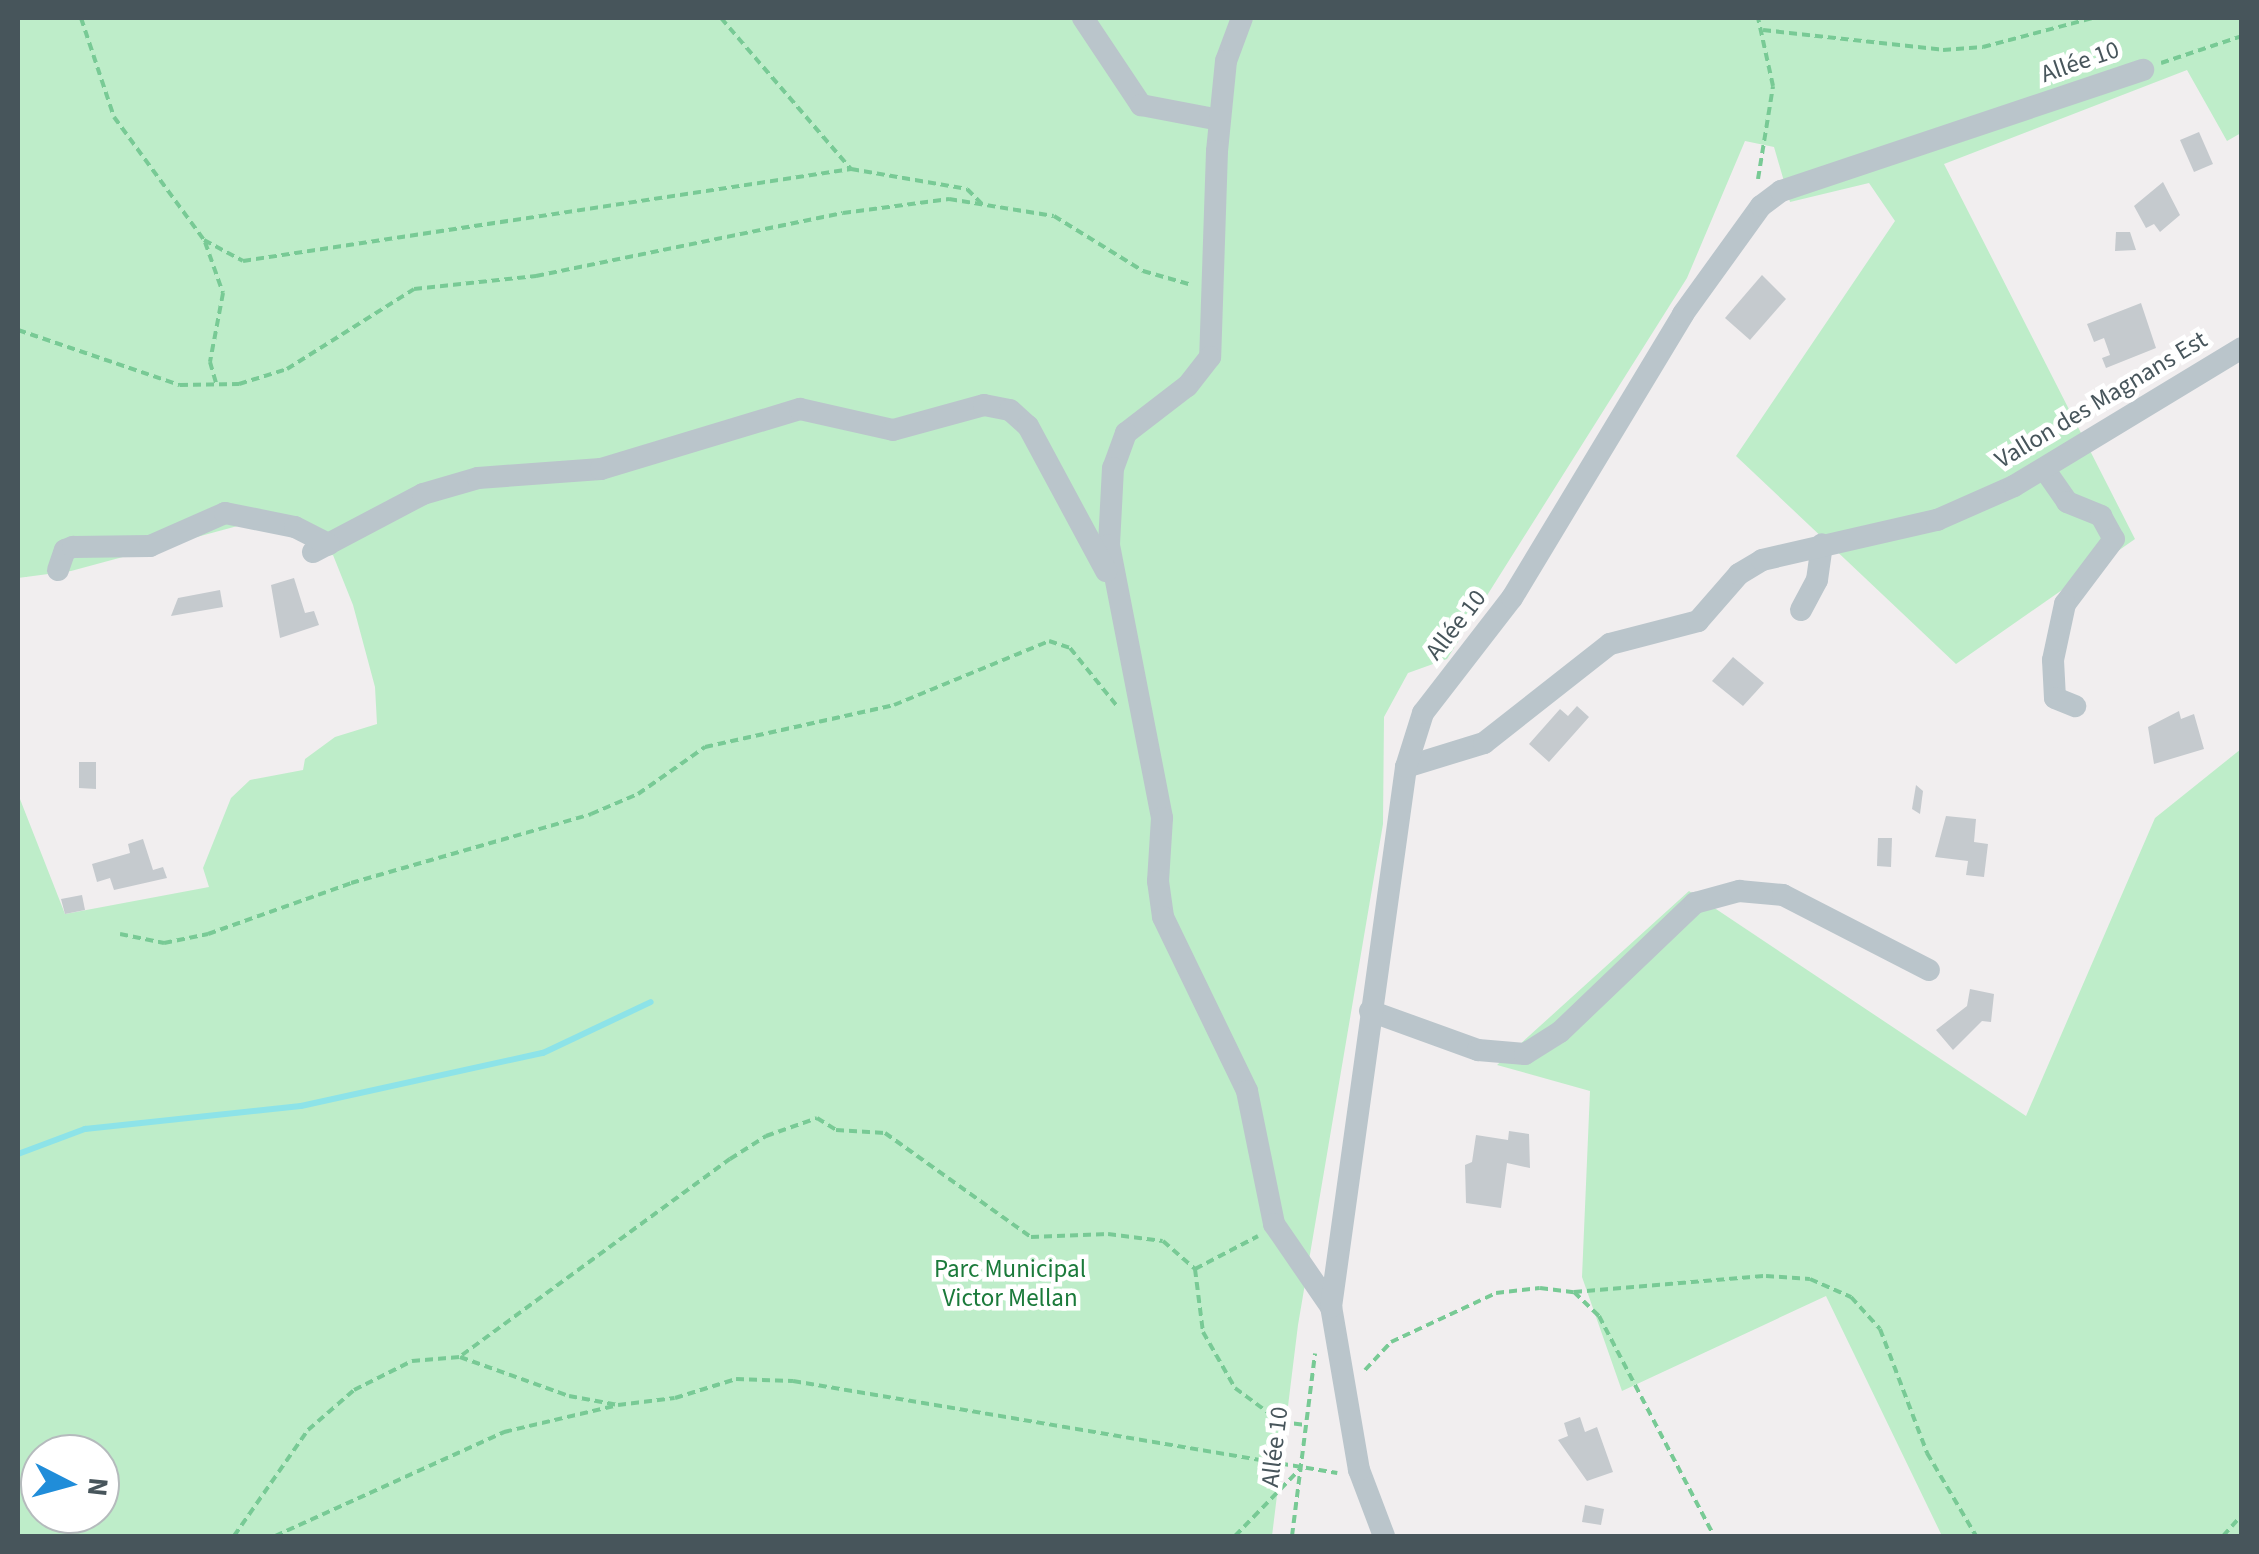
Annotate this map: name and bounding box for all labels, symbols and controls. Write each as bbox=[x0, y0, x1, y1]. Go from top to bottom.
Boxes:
street label: Allée 10 bbox=[2037, 35, 2123, 89]
street label: Vallon des Magnans Est bbox=[1990, 325, 2212, 475]
street label: Allée 10 bbox=[1419, 584, 1493, 666]
park label: Parc Municipal Victor Mellan bbox=[934, 1255, 1086, 1314]
street label: Allée 10 bbox=[1255, 1405, 1295, 1489]
north arrow bbox=[20, 1434, 120, 1534]
text: N bbox=[77, 1476, 119, 1498]

